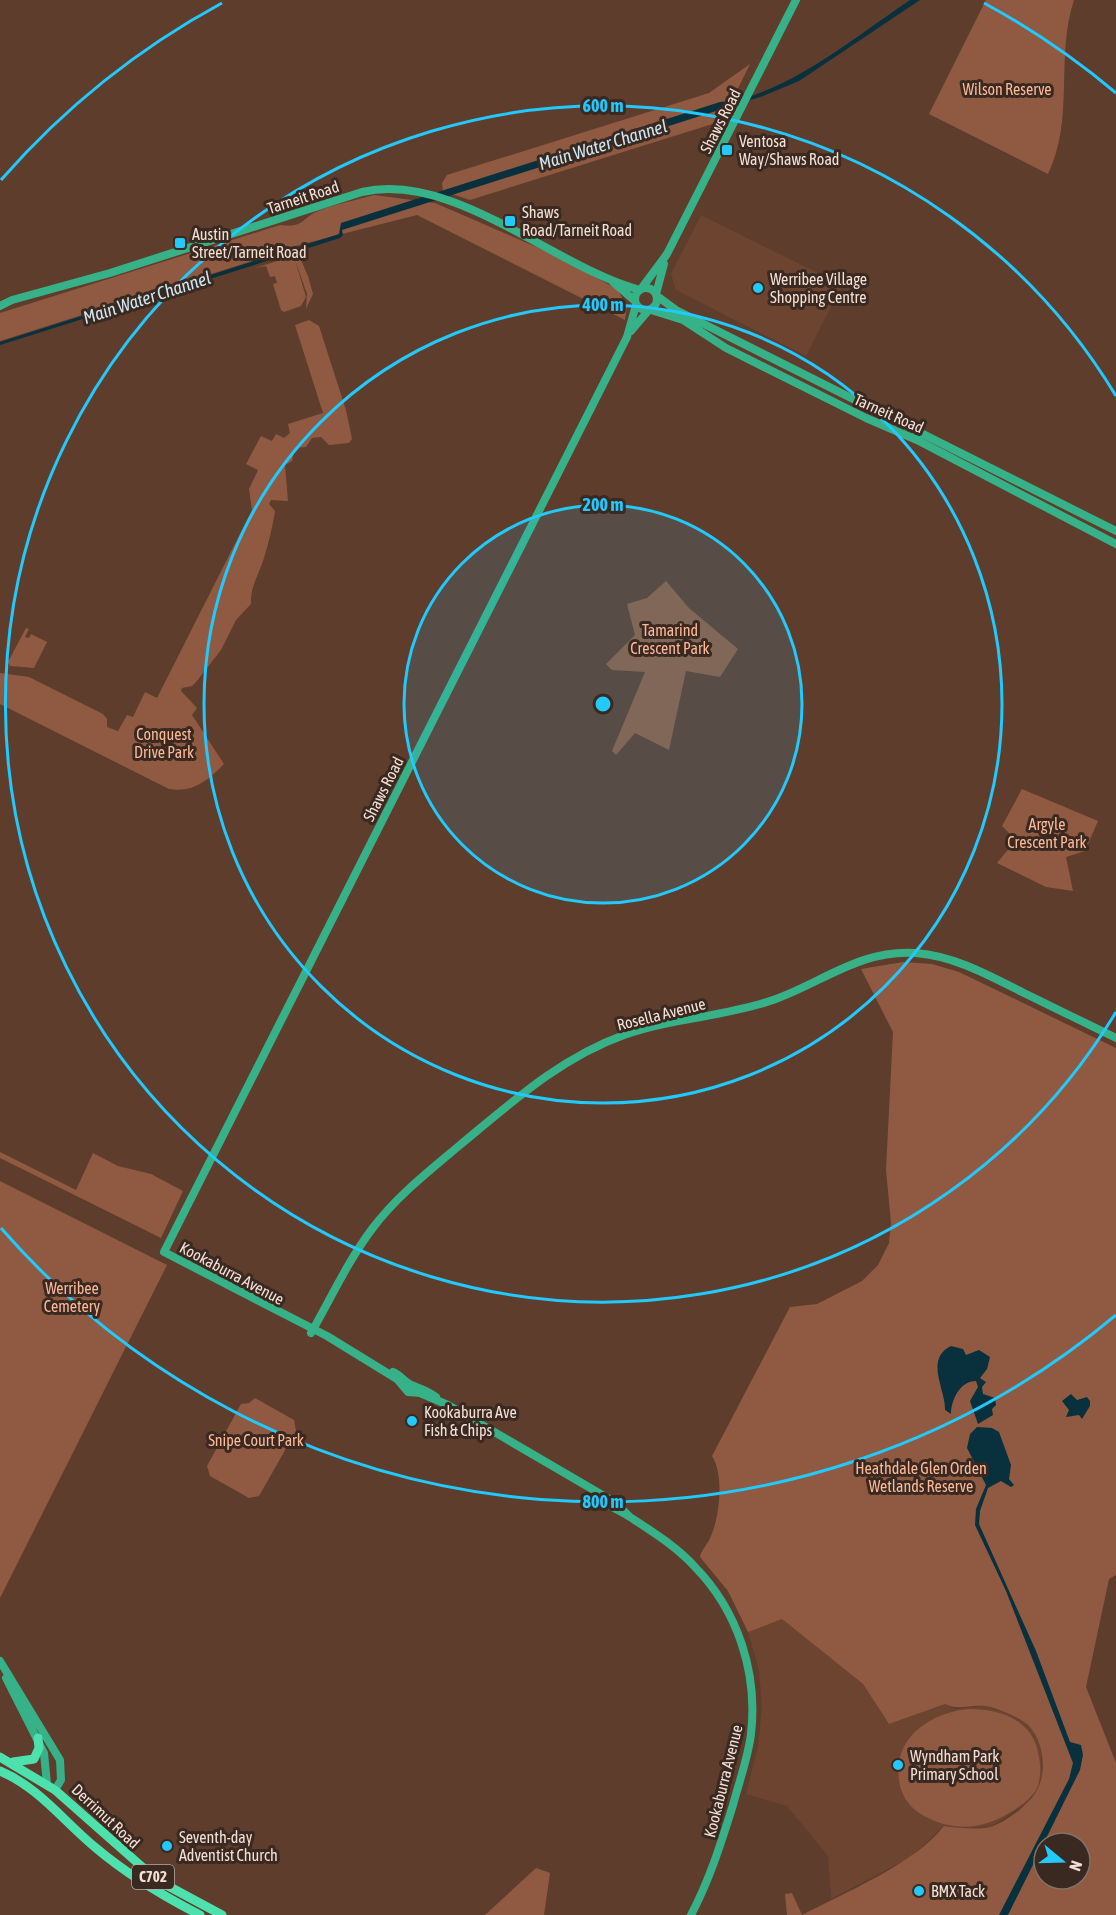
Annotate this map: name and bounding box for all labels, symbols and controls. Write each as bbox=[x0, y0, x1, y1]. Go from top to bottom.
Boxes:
park label: Wilson Reserve bbox=[962, 80, 1052, 98]
street label: Shaws Road bbox=[696, 86, 744, 156]
text: 600 m bbox=[583, 95, 623, 116]
water label: Main Water Channel bbox=[536, 115, 670, 174]
place label: Ventosa Way/Shaws Road bbox=[739, 132, 839, 169]
marker: Ventosa Way/Shaws Road bbox=[720, 143, 734, 157]
street label: Tarneit Road bbox=[265, 177, 341, 217]
place label: Shaws Road/Tarneit Road bbox=[522, 203, 632, 239]
marker: Shaws Road/Tarneit Road bbox=[503, 214, 517, 228]
place label: Austin Street/Tarneit Road bbox=[192, 225, 307, 261]
marker: Austin Street/Tarneit Road bbox=[173, 236, 187, 250]
water label: Main Water Channel bbox=[80, 267, 213, 328]
place label: Werribee Village Shopping Centre bbox=[770, 270, 867, 307]
marker: Werribee Village Shopping Centre bbox=[751, 281, 765, 295]
text: 400 m bbox=[582, 294, 623, 315]
street label: Tarneit Road bbox=[851, 390, 927, 436]
text: 200 m bbox=[583, 494, 623, 515]
park label: Tamarind Crescent Park bbox=[630, 621, 710, 657]
centre of rings bbox=[593, 694, 613, 714]
park label: Conquest Drive Park bbox=[134, 725, 194, 761]
street label: Shaws Road bbox=[359, 754, 407, 824]
park label: Argyle Crescent Park bbox=[1007, 815, 1087, 851]
street label: Rosella Avenue bbox=[615, 994, 707, 1034]
street label: Kookaburra Avenue bbox=[177, 1238, 287, 1308]
park label: Werribee Cemetery bbox=[44, 1279, 101, 1316]
place label: Kookaburra Ave Fish & Chips bbox=[424, 1403, 517, 1440]
marker: Kookaburra Ave Fish & Chips bbox=[405, 1414, 419, 1428]
park label: Snipe Court Park bbox=[208, 1431, 304, 1450]
park label: Heathdale Glen Orden Wetlands Reserve bbox=[855, 1459, 987, 1495]
text: 800 m bbox=[583, 1491, 623, 1512]
street label: Kookaburra Avenue bbox=[700, 1723, 746, 1839]
place label: Wyndham Park Primary School bbox=[910, 1747, 999, 1784]
marker: Wyndham Park Primary School bbox=[891, 1758, 905, 1772]
street label: Derrimut Road bbox=[68, 1780, 144, 1852]
place label: Seventh-day Adventist Church bbox=[179, 1828, 278, 1864]
north arrow bbox=[1032, 1831, 1092, 1891]
marker: Seventh-day Adventist Church bbox=[160, 1839, 174, 1853]
text: N bbox=[1066, 1858, 1086, 1873]
road number: C702 bbox=[132, 1865, 174, 1889]
place label: BMX Tack bbox=[931, 1882, 985, 1900]
marker: BMX Tack bbox=[912, 1884, 926, 1898]

